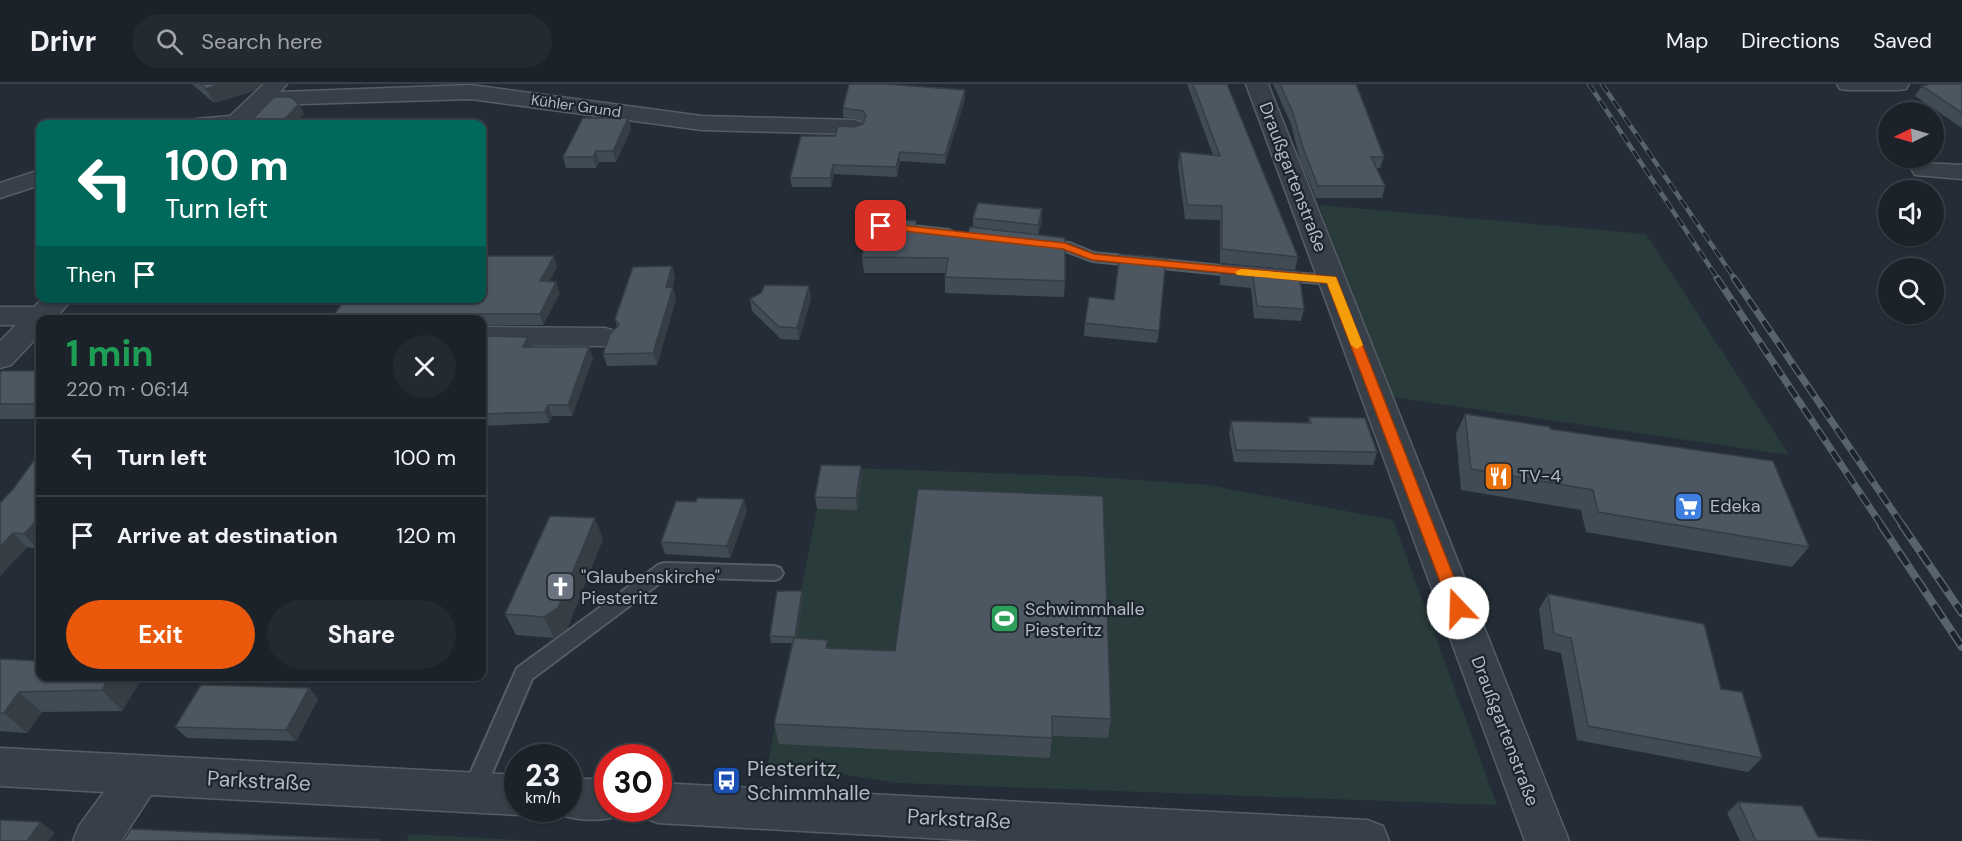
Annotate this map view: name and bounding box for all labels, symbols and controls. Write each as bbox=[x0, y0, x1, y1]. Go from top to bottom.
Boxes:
search box bbox=[132, 14, 552, 68]
text: Drivr bbox=[30, 23, 96, 60]
icon: search bbox=[153, 25, 186, 58]
text: Search here bbox=[201, 27, 323, 56]
text: Map bbox=[1666, 27, 1708, 55]
text: Directions bbox=[1741, 27, 1840, 55]
text: Saved bbox=[1873, 27, 1932, 55]
street label: Kühler Grund bbox=[530, 90, 622, 122]
street label: Draußgartenstraße bbox=[1253, 99, 1333, 255]
north arrow bbox=[1878, 102, 1944, 168]
map controls bbox=[1878, 102, 1944, 324]
text: 100 m bbox=[165, 138, 289, 193]
icon: left bbox=[66, 144, 144, 222]
button: sound bbox=[1878, 180, 1944, 246]
text: Turn left bbox=[165, 191, 268, 226]
pin bbox=[855, 200, 906, 251]
icon: arrive bbox=[864, 209, 897, 242]
icon: arrive bbox=[128, 258, 161, 291]
button: search bbox=[1878, 258, 1944, 324]
text: Then bbox=[66, 260, 116, 289]
text: 1 min bbox=[66, 330, 154, 377]
button: close bbox=[393, 335, 456, 398]
text: 220 m · 06:14 bbox=[66, 376, 189, 402]
icon: left bbox=[66, 441, 99, 474]
text: Turn left bbox=[117, 443, 207, 472]
text: 100 m bbox=[394, 443, 456, 472]
restaurant icon: TV-4 bbox=[1482, 460, 1514, 492]
place label: TV-4 bbox=[1519, 464, 1561, 488]
supermarket icon: Edeka bbox=[1673, 490, 1705, 522]
place label: Edeka bbox=[1710, 494, 1760, 518]
icon: arrive bbox=[66, 519, 99, 552]
text: Arrive at destination bbox=[117, 521, 338, 550]
text: 120 m bbox=[396, 521, 456, 550]
place label: "Glaubenskirche" Piesteritz bbox=[581, 565, 720, 610]
church icon: "Glaubenskirche" Piesteritz bbox=[544, 571, 576, 603]
position arrow bbox=[1426, 576, 1490, 640]
place label: Schwimmhalle Piesteritz bbox=[1025, 597, 1145, 642]
button: Exit bbox=[66, 600, 255, 669]
button: Share bbox=[267, 600, 456, 669]
sports icon: Schwimmhalle Piesteritz bbox=[988, 603, 1020, 635]
street label: Draußgartenstraße bbox=[1465, 653, 1545, 809]
speed limit sign: 30 bbox=[594, 744, 672, 822]
place label: Piesteritz, Schimmhalle bbox=[747, 755, 871, 807]
text: 23 bbox=[525, 756, 561, 795]
street label: Parkstraße bbox=[206, 764, 312, 798]
bus stop icon: Piesteritz, Schimmhalle bbox=[710, 765, 742, 797]
text: km/h bbox=[525, 788, 561, 808]
street label: Parkstraße bbox=[906, 802, 1012, 836]

